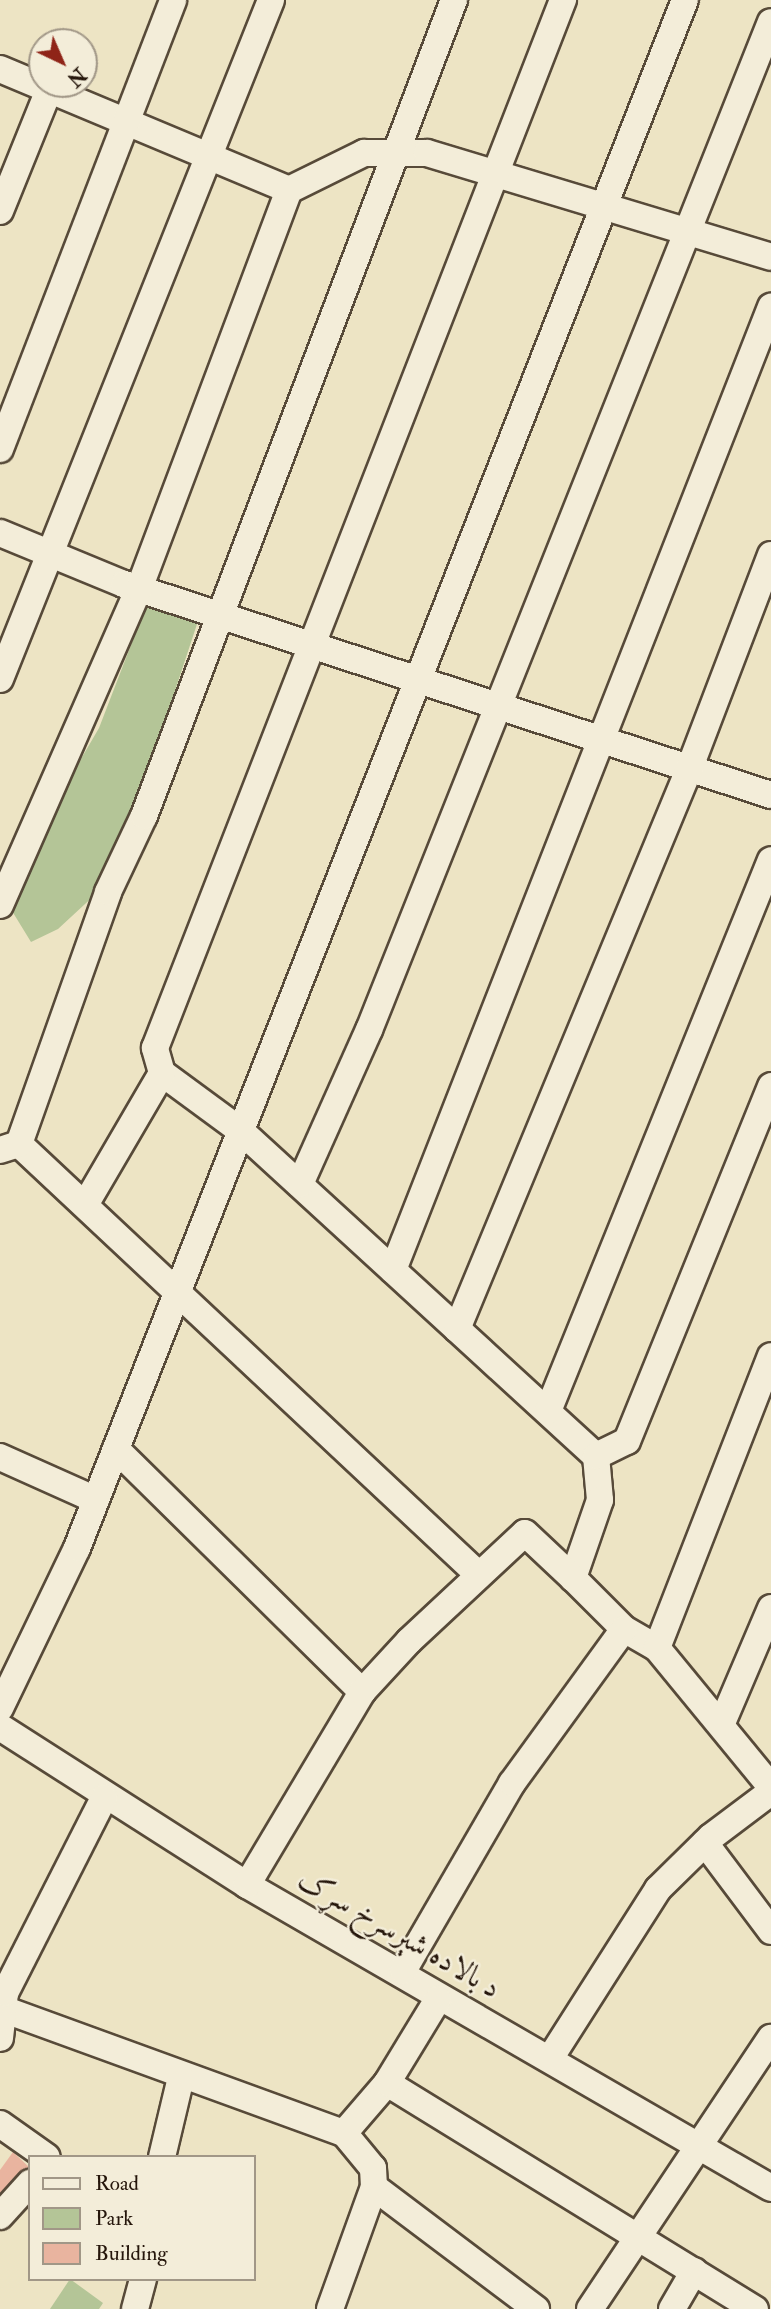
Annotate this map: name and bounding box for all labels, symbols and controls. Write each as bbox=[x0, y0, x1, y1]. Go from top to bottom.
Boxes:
north arrow bbox=[28, 28, 98, 98]
text: N bbox=[62, 62, 91, 91]
street label: د بالاده شېرسرخ سړک bbox=[291, 1861, 507, 2007]
legend bbox=[28, 2155, 256, 2281]
text: Road bbox=[95, 2170, 139, 2197]
text: Park bbox=[95, 2205, 133, 2232]
text: Building bbox=[95, 2240, 168, 2267]

